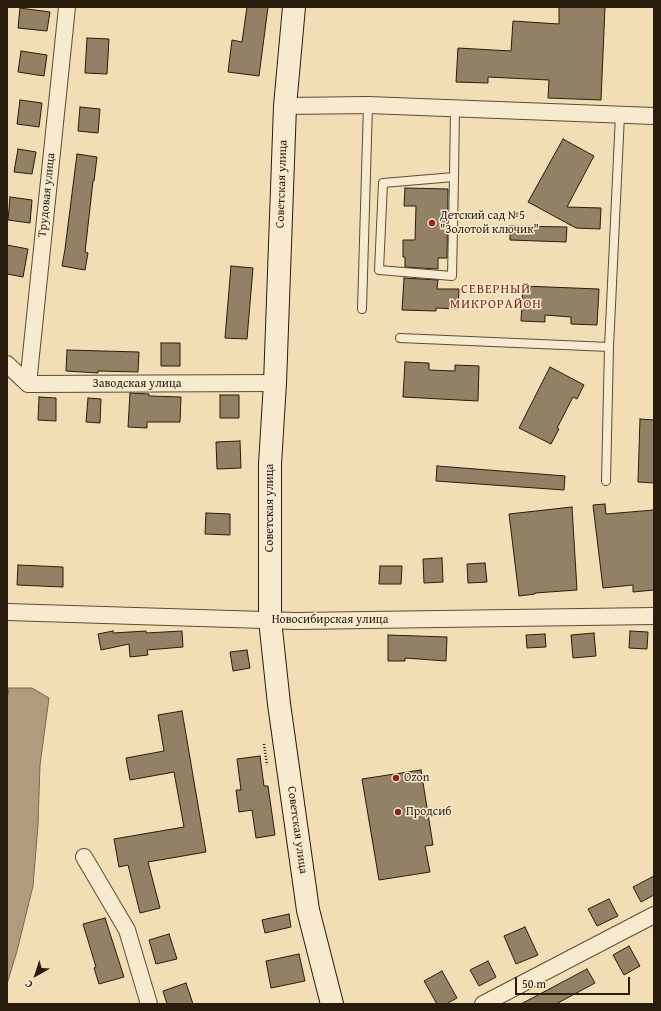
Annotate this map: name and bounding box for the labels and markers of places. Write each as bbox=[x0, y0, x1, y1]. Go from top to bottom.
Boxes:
place label: Детский сад №5 "Золотой ключик" bbox=[440, 209, 539, 237]
marker: Детский сад №5 "Золотой ключик" bbox=[427, 218, 437, 228]
place label: Ozon bbox=[404, 771, 429, 785]
marker: Ozon bbox=[391, 773, 401, 783]
place label: Продсиб bbox=[406, 805, 451, 819]
marker: Продсиб bbox=[393, 807, 403, 817]

